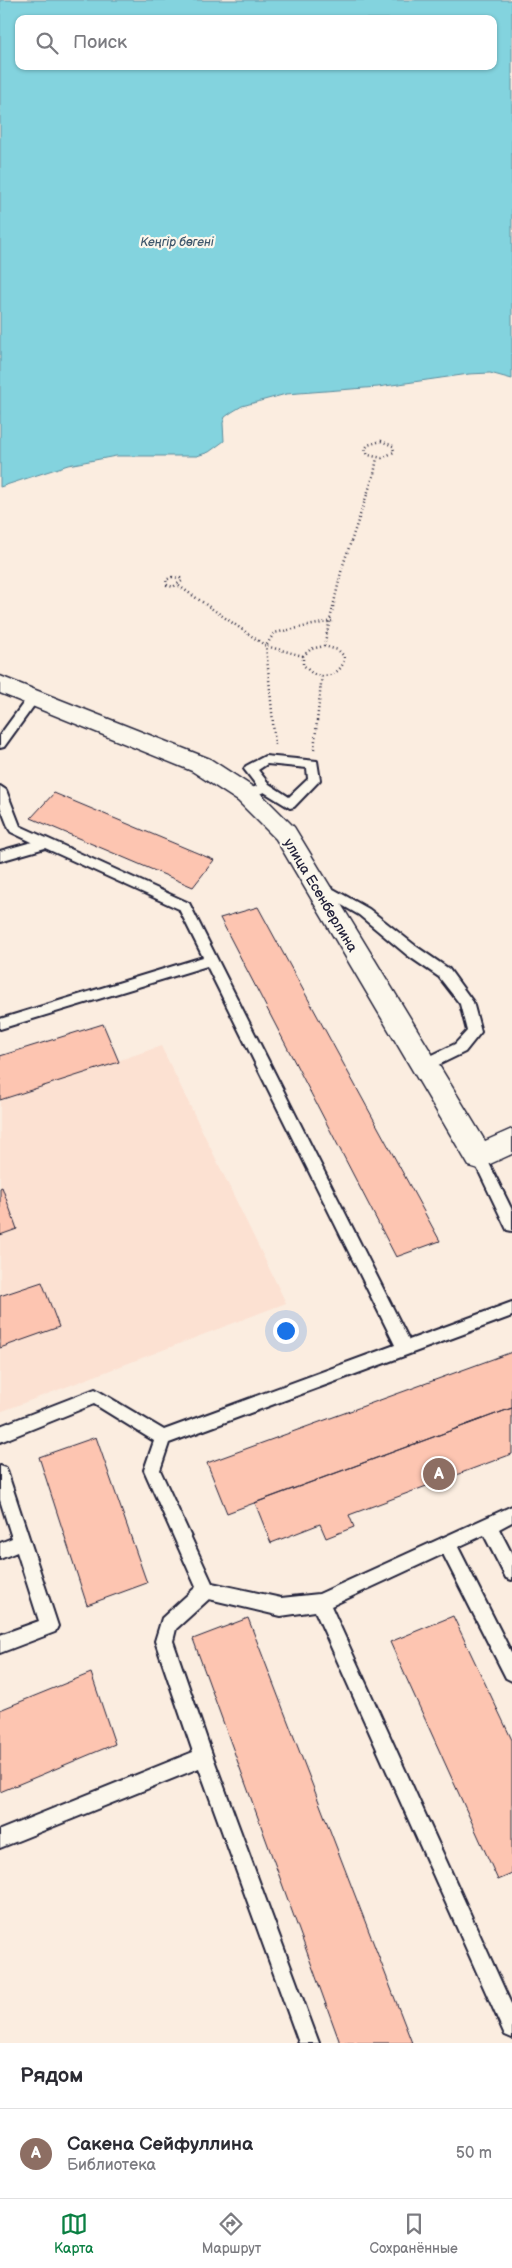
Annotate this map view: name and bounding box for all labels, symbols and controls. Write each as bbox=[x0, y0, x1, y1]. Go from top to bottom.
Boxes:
search box bbox=[15, 15, 497, 70]
icon: search bbox=[33, 29, 61, 57]
text: Поиск bbox=[73, 31, 127, 54]
water label: Кеңгір бөгені bbox=[140, 235, 215, 250]
street label: улица Есенберлина bbox=[280, 835, 362, 956]
your location bbox=[273, 1318, 299, 1344]
pin: A bbox=[423, 1455, 455, 1493]
text: Рядом bbox=[20, 2063, 83, 2088]
text: Сакена Сейфуллина bbox=[67, 2133, 253, 2156]
text: A bbox=[31, 2144, 41, 2163]
text: 50 m bbox=[456, 2144, 492, 2163]
text: Библиотека bbox=[67, 2156, 156, 2175]
tab: Карта bbox=[54, 2210, 94, 2257]
tab: Маршрут bbox=[202, 2210, 261, 2257]
tab: Сохранённые bbox=[369, 2210, 458, 2257]

